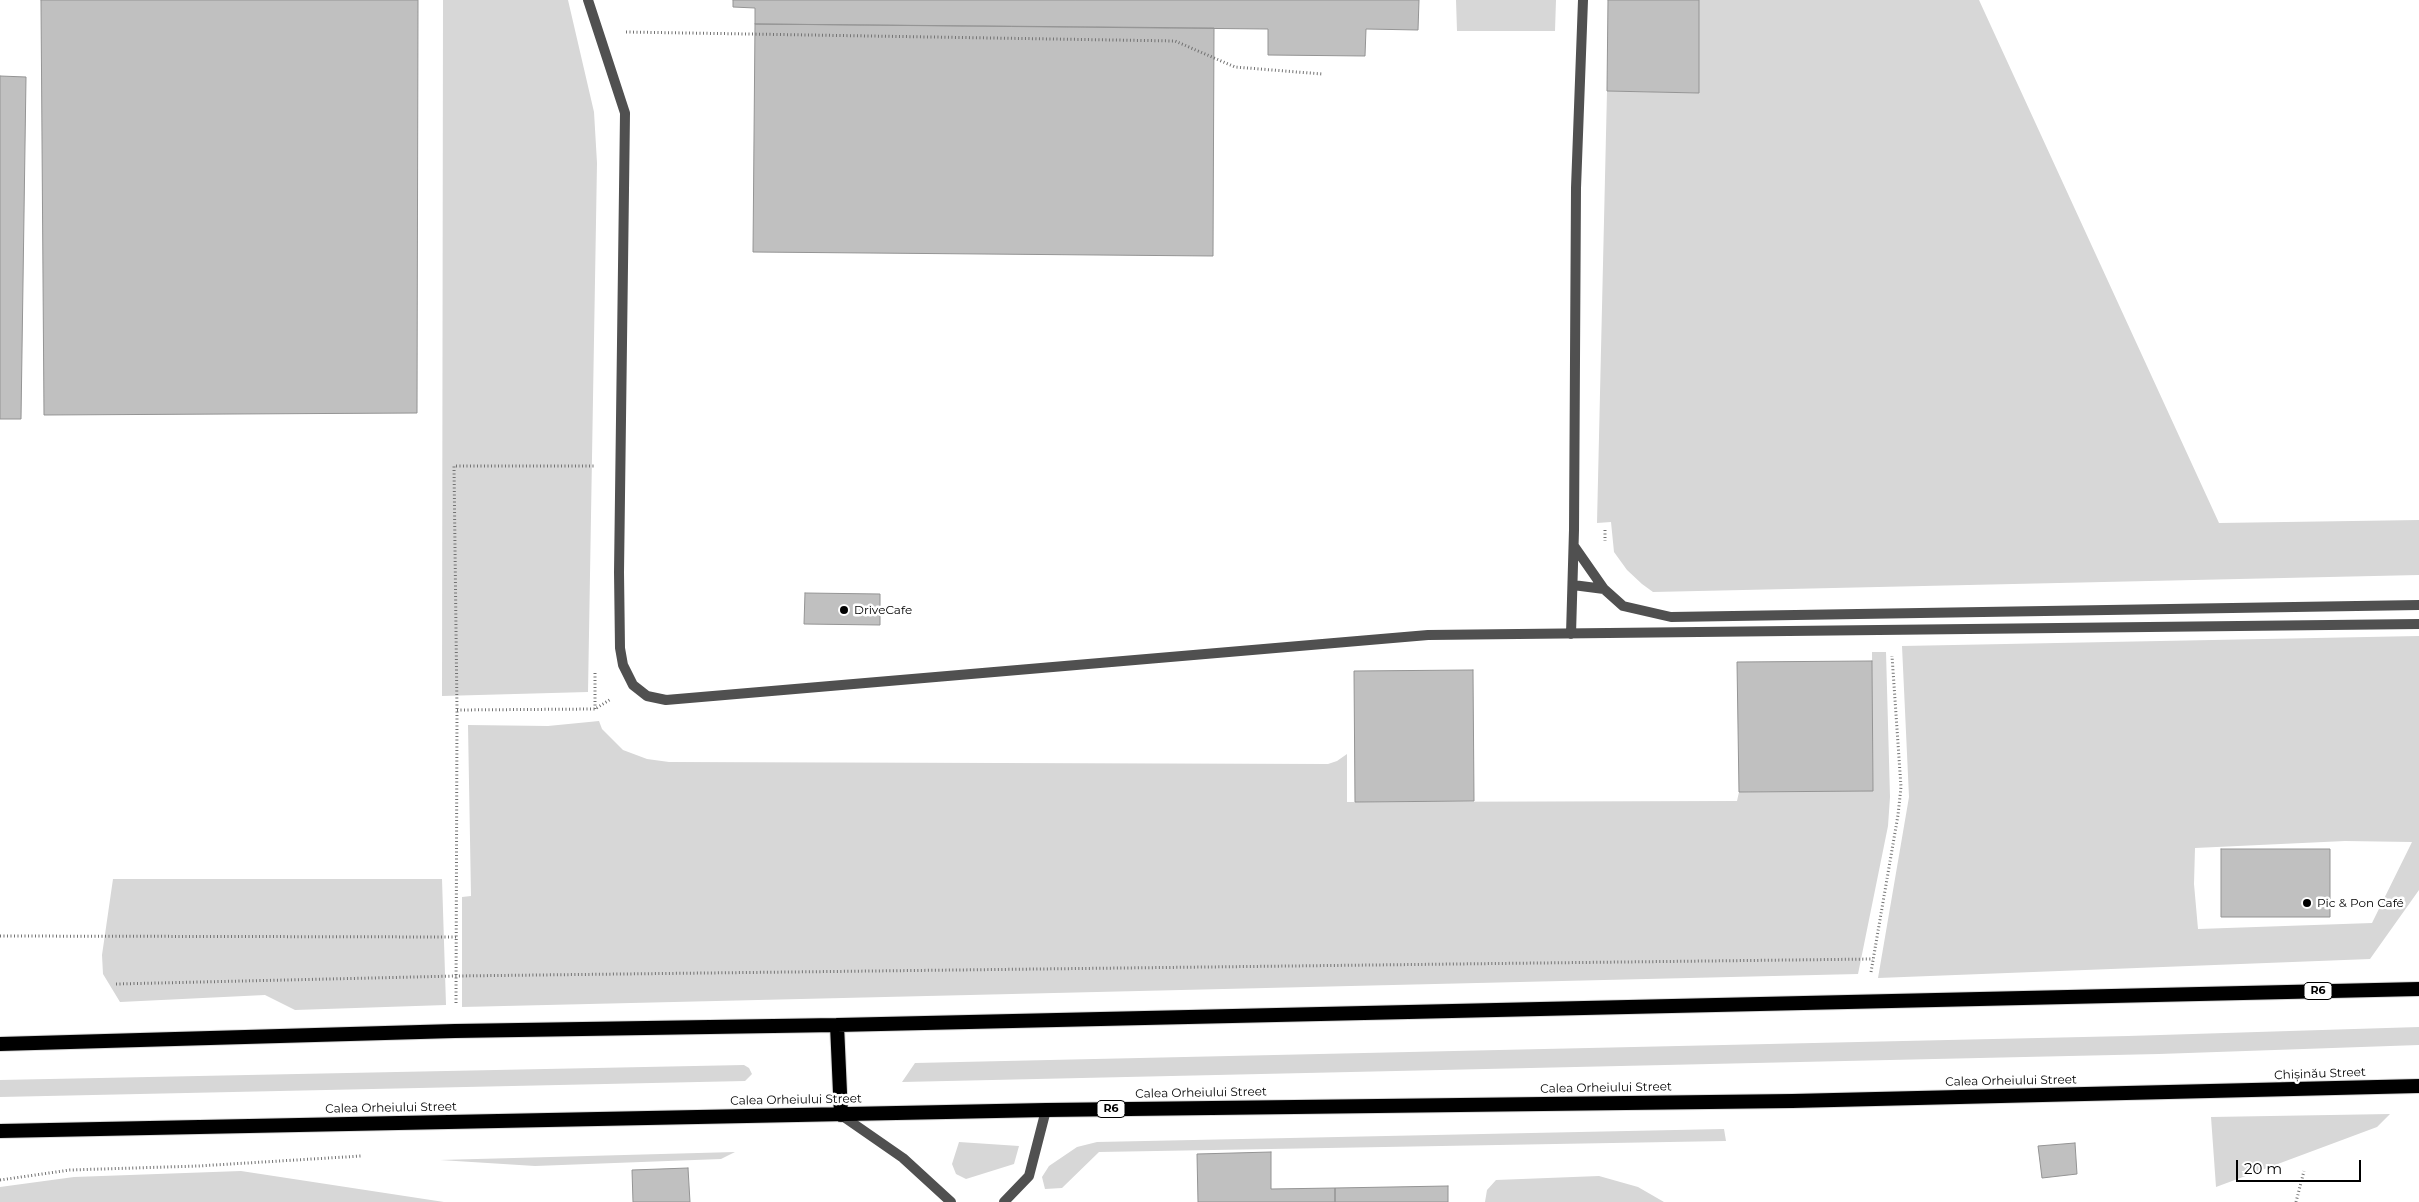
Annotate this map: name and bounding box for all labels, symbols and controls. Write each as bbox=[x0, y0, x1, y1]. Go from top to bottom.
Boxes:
place label: DriveCafe bbox=[854, 603, 912, 617]
marker: DriveCafe bbox=[838, 604, 850, 616]
place label: Pic & Pon Café bbox=[2317, 896, 2404, 910]
marker: Pic & Pon Café bbox=[2301, 897, 2313, 909]
road number: R6 bbox=[2304, 982, 2332, 999]
street label: Chișinău Street bbox=[2274, 1065, 2366, 1083]
street label: Calea Orheiului Street bbox=[1945, 1073, 2077, 1089]
street label: Calea Orheiului Street bbox=[1540, 1080, 1672, 1096]
street label: Calea Orheiului Street bbox=[1135, 1085, 1267, 1101]
street label: Calea Orheiului Street bbox=[730, 1092, 862, 1108]
street label: Calea Orheiului Street bbox=[325, 1100, 457, 1116]
road number: R6 bbox=[1097, 1100, 1125, 1118]
scale bar bbox=[2239, 1150, 2364, 1182]
text: 20 m bbox=[2244, 1159, 2282, 1178]

